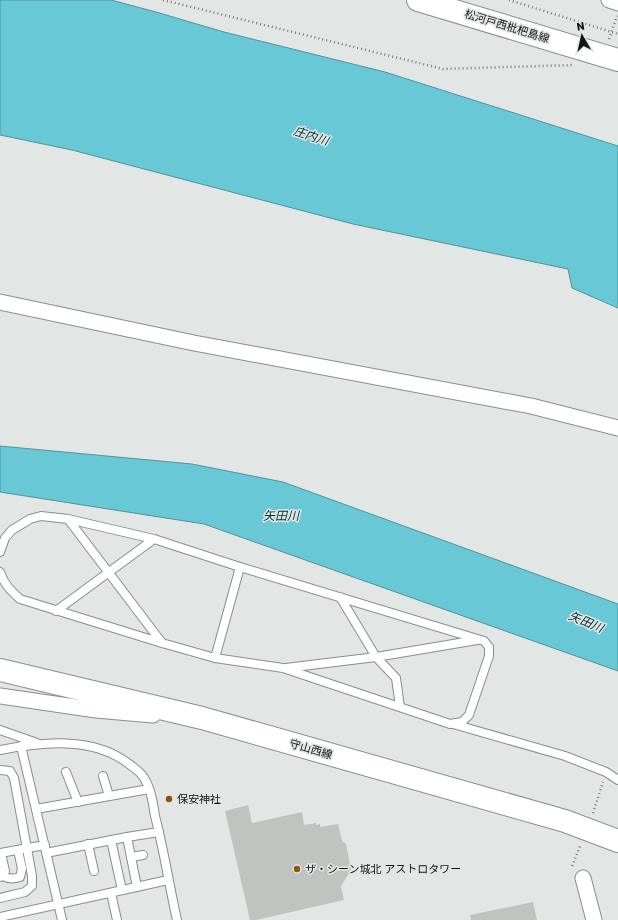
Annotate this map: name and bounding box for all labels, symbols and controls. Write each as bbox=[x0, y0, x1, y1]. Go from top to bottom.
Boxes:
street label: 松河戸西枇杷島線 bbox=[463, 7, 551, 46]
north arrow bbox=[562, 16, 602, 56]
text: N bbox=[576, 20, 586, 34]
water label: 庄内川 bbox=[292, 124, 332, 149]
water label: 矢田川 bbox=[263, 509, 301, 523]
water label: 矢田川 bbox=[567, 609, 607, 636]
street label: 守山西線 bbox=[288, 737, 334, 762]
place label: 保安神社 bbox=[177, 793, 221, 806]
marker: 保安神社 bbox=[164, 794, 174, 804]
place label: ザ・シーン城北 アストロタワー bbox=[305, 863, 461, 876]
marker: ザ・シーン城北 アストロタワー bbox=[292, 864, 302, 874]

